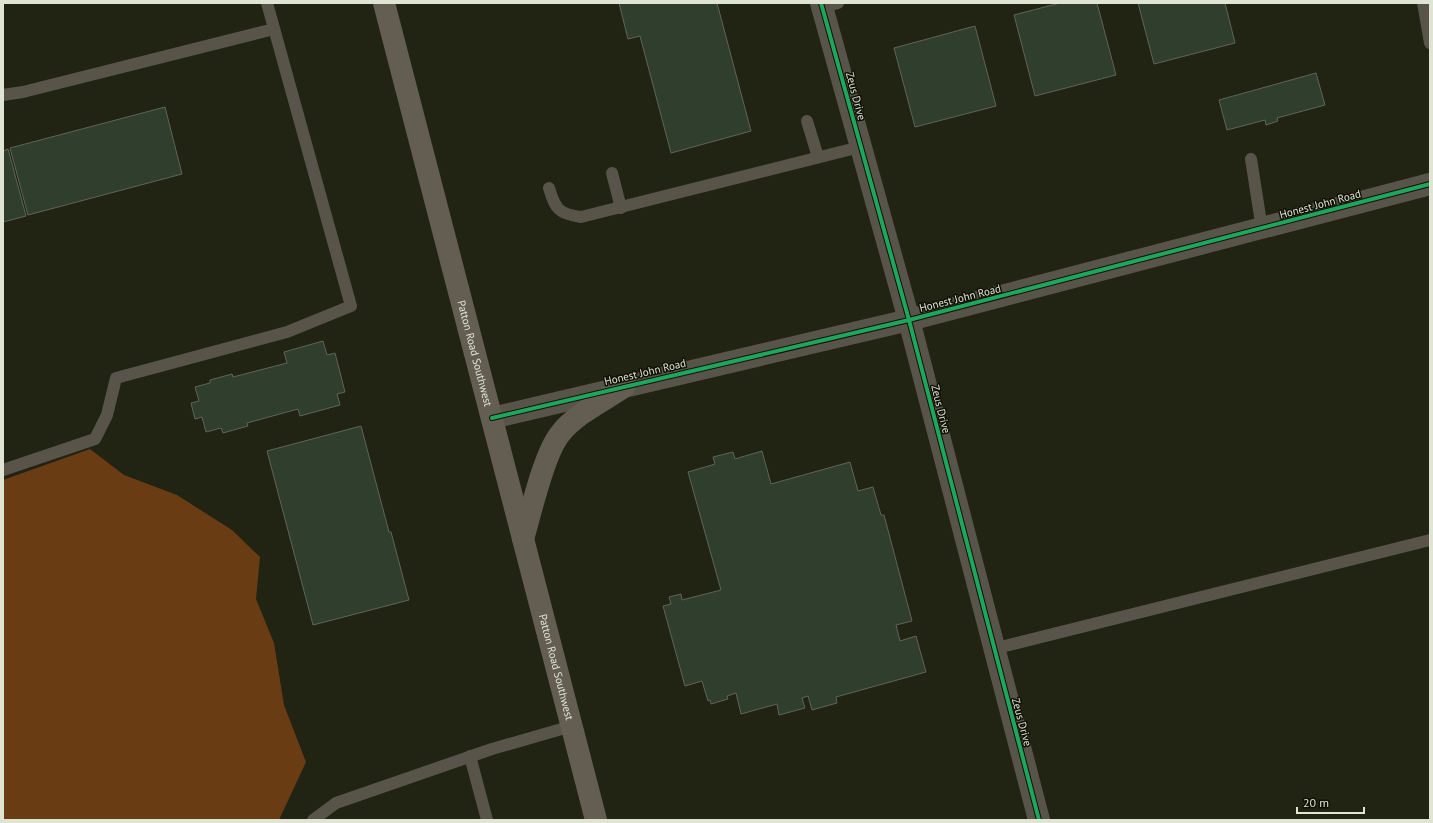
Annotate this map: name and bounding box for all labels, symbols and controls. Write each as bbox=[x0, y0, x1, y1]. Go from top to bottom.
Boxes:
street label: Zeus Drive bbox=[843, 70, 869, 122]
street label: Honest John Road bbox=[1278, 186, 1362, 222]
street label: Honest John Road bbox=[918, 281, 1002, 315]
street label: Patton Road Southwest bbox=[454, 299, 495, 408]
street label: Honest John Road bbox=[603, 356, 687, 388]
street label: Zeus Drive bbox=[928, 383, 954, 435]
street label: Patton Road Southwest bbox=[536, 612, 577, 722]
street label: Zeus Drive bbox=[1009, 696, 1035, 748]
scale bar bbox=[1297, 789, 1364, 815]
text: 20 m bbox=[1303, 795, 1329, 810]

